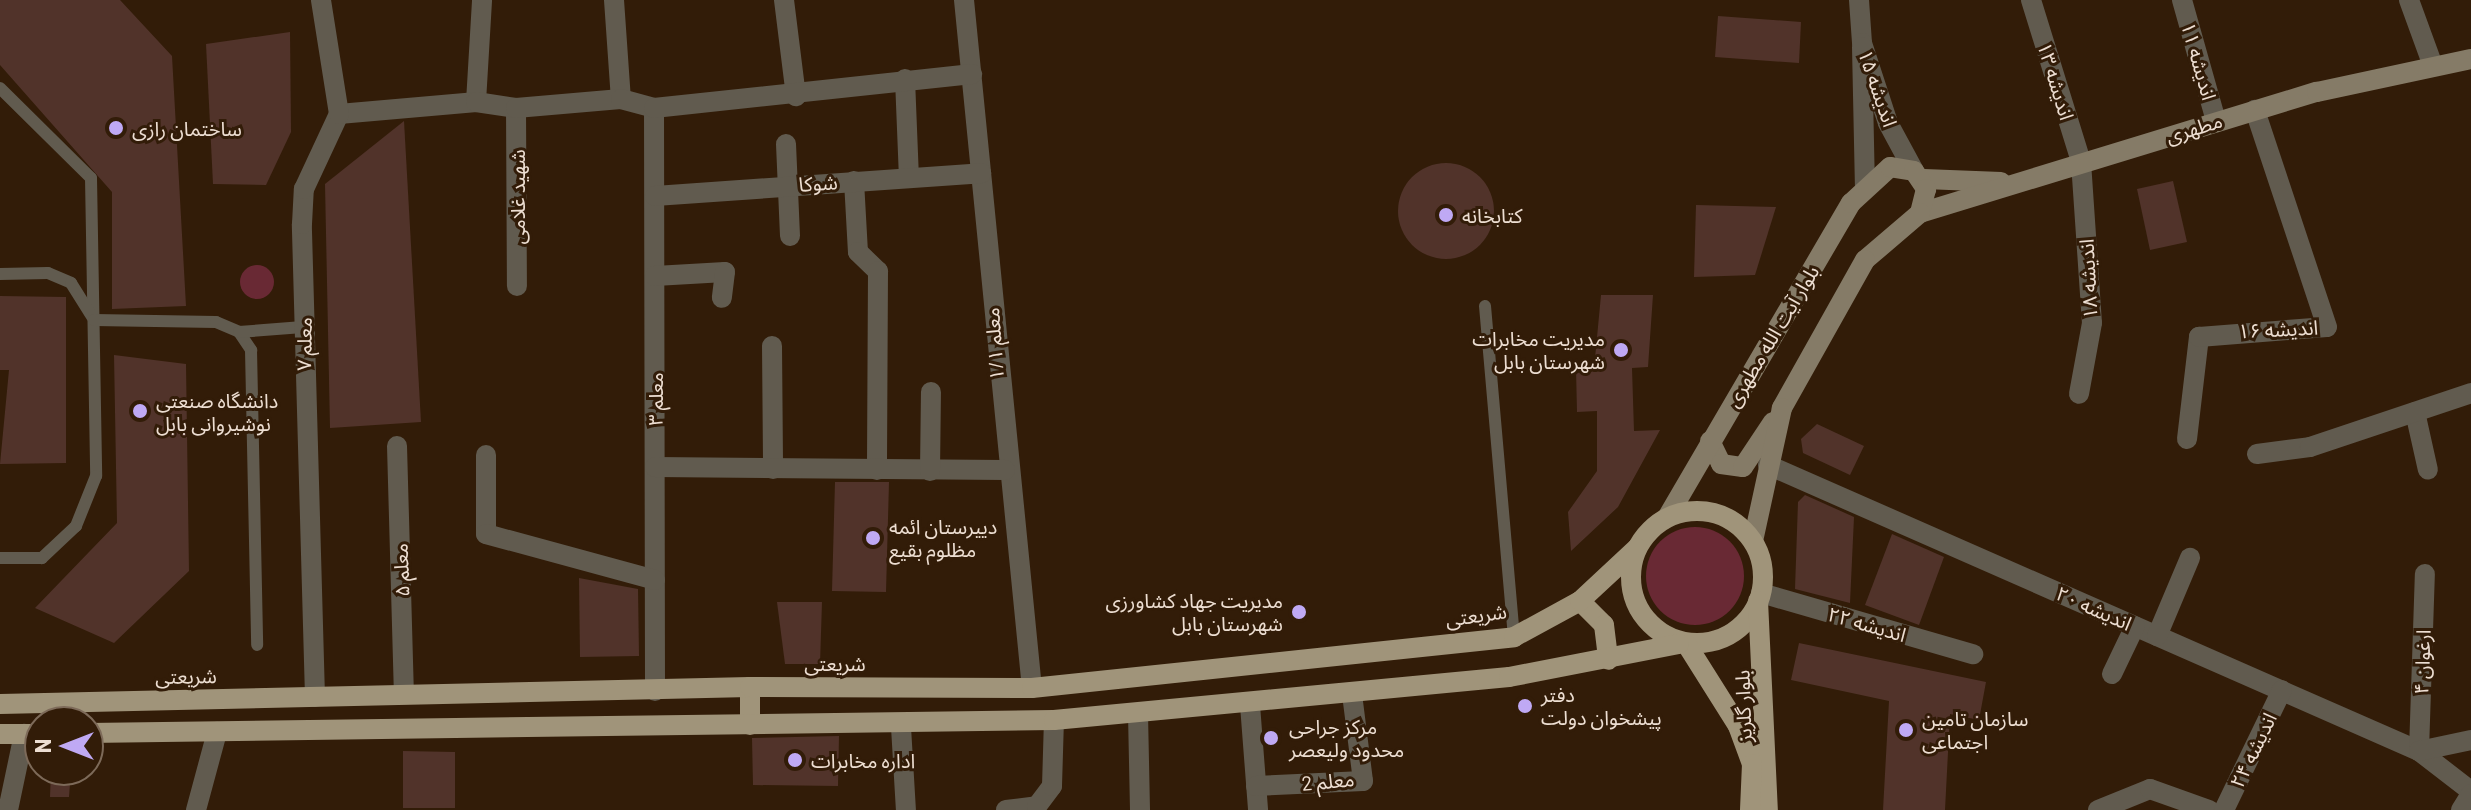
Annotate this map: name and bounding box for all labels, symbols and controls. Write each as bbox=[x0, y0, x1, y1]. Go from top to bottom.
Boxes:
street label: اندیشه ۱۱ bbox=[2176, 19, 2222, 103]
street label: اندیشه ١٣ bbox=[2033, 39, 2079, 123]
street label: اندیشه ۱۵ bbox=[1854, 46, 1902, 130]
street label: مطهری bbox=[2163, 108, 2225, 148]
place label: ساختمان رازی bbox=[132, 116, 242, 140]
marker: ساختمان رازی bbox=[107, 119, 125, 137]
street label: شهید غلامی bbox=[505, 149, 529, 245]
street label: شوکا bbox=[798, 170, 838, 196]
place label: کتابخانه bbox=[1462, 203, 1523, 227]
marker: کتابخانه bbox=[1437, 206, 1455, 224]
street label: اندیشه ۱۸ bbox=[2074, 238, 2102, 320]
street label: بلوار آیت الله مطهری bbox=[1720, 261, 1824, 411]
street label: معلم ۱/۱ bbox=[979, 307, 1009, 381]
street label: اندیشه ۱۶ bbox=[2237, 315, 2319, 343]
street label: معلم ۷ bbox=[292, 317, 316, 371]
place label: مدیریت مخابرات شهرستان بابل bbox=[1472, 326, 1605, 373]
marker: مدیریت مخابرات شهرستان بابل bbox=[1612, 341, 1630, 359]
street label: معلم ۳ bbox=[643, 372, 667, 426]
place label: دانشگاه صنعتی نوشیروانی بابل bbox=[156, 388, 278, 435]
marker: دانشگاه صنعتی نوشیروانی بابل bbox=[131, 402, 149, 420]
place label: دییرستان ائمه مظلوم بقیع bbox=[889, 514, 997, 561]
marker: دییرستان ائمه مظلوم بقیع bbox=[864, 529, 882, 547]
street label: معلم ۵ bbox=[388, 543, 414, 597]
street label: اندیشه ۲۰ bbox=[2052, 581, 2136, 635]
place label: مدیریت جهاد کشاورزی شهرستان بابل bbox=[1106, 588, 1283, 635]
street label: شریعتی bbox=[1444, 599, 1508, 631]
street label: اندیشه ۲۲ bbox=[1825, 601, 1909, 647]
marker: مدیریت جهاد کشاورزی شهرستان بابل bbox=[1290, 603, 1308, 621]
street label: ارغوان ۴ bbox=[2409, 629, 2435, 695]
street label: شریعتی bbox=[804, 651, 866, 675]
street label: شریعتی bbox=[155, 663, 217, 689]
street label: بلوار گلریز bbox=[1730, 669, 1756, 743]
place label: دفتر پیشخوان دولت bbox=[1541, 682, 1662, 729]
marker: دفتر پیشخوان دولت bbox=[1516, 697, 1534, 715]
north arrow bbox=[24, 706, 104, 786]
place label: سازمان تامین اجتماعی bbox=[1922, 706, 2028, 753]
street label: اندیشه ۲۴ bbox=[2225, 709, 2281, 791]
place label: مرکز جراحی محدود ولیعصر bbox=[1289, 714, 1404, 761]
marker: سازمان تامین اجتماعی bbox=[1897, 721, 1915, 739]
marker: مرکز جراحی محدود ولیعصر bbox=[1260, 727, 1282, 749]
text: N bbox=[29, 739, 55, 753]
place label: اداره مخابرات bbox=[811, 748, 915, 772]
marker: اداره مخابرات bbox=[786, 751, 804, 769]
street label: معلم 2 bbox=[1301, 767, 1355, 795]

